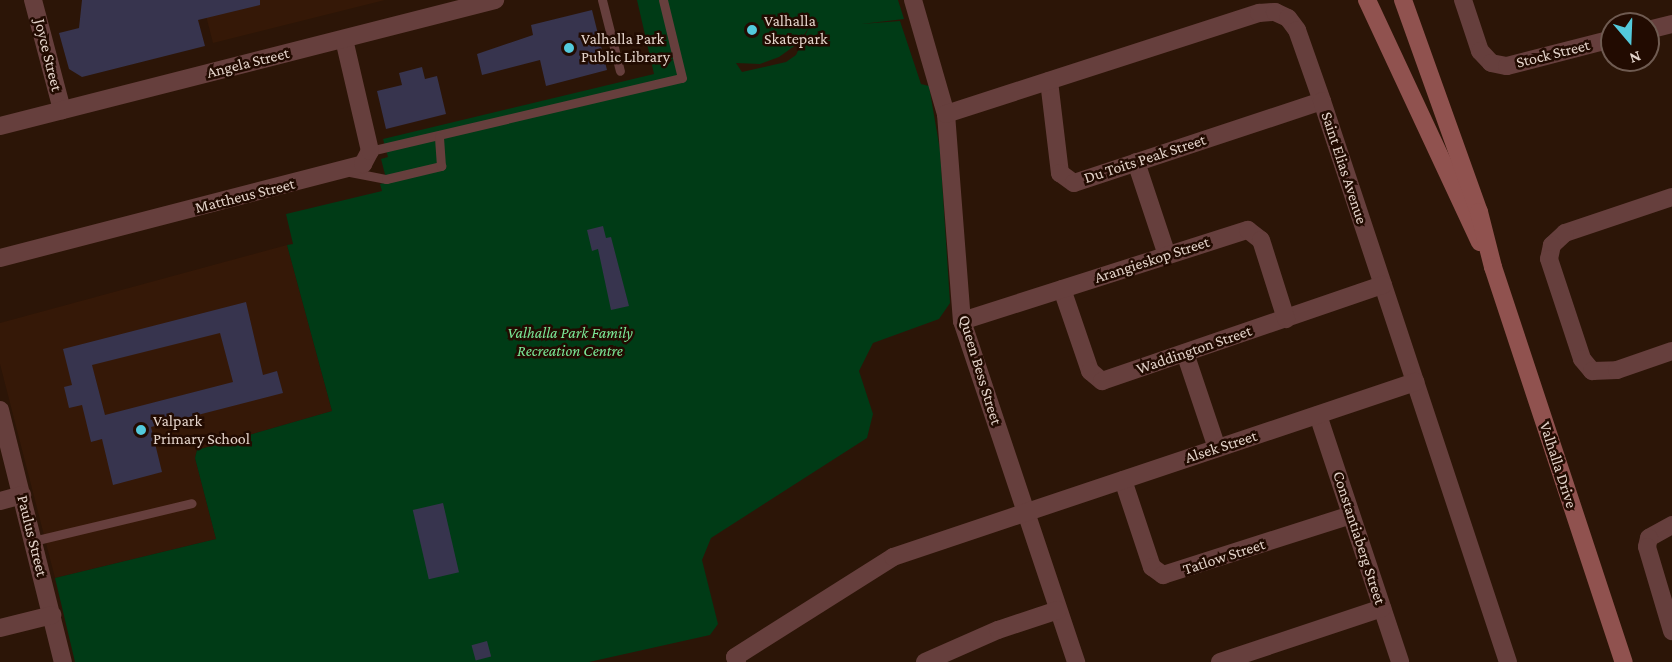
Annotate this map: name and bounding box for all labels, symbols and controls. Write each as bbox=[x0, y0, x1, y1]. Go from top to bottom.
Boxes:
place label: Valhalla Skatepark bbox=[764, 11, 828, 49]
north arrow bbox=[1600, 12, 1660, 72]
street label: Joyce Street bbox=[30, 17, 66, 93]
marker: Valhalla Skatepark bbox=[745, 23, 759, 37]
place label: Valhalla Park Public Library bbox=[581, 29, 670, 67]
street label: Stock Street bbox=[1514, 36, 1592, 72]
marker: Valhalla Park Public Library bbox=[562, 41, 576, 55]
street label: Angela Street bbox=[205, 43, 291, 83]
text: N bbox=[1627, 48, 1643, 67]
street label: Saint Elias Avenue bbox=[1317, 109, 1371, 227]
street label: Du Toits Peak Street bbox=[1082, 130, 1208, 188]
street label: Mattheus Street bbox=[193, 174, 297, 218]
street label: Arangieskop Street bbox=[1092, 232, 1212, 288]
street label: Queen Bess Street bbox=[954, 313, 1006, 427]
street label: Waddington Street bbox=[1134, 321, 1254, 379]
park label: Valhalla Park Family Recreation Centre bbox=[507, 323, 633, 361]
place label: Valpark Primary School bbox=[153, 411, 250, 449]
street label: Valhalla Drive bbox=[1535, 419, 1581, 511]
marker: Valpark Primary School bbox=[134, 423, 148, 437]
street label: Alsek Street bbox=[1182, 426, 1260, 468]
street label: Constantiaberg Street bbox=[1328, 469, 1390, 607]
street label: Paulus Street bbox=[13, 493, 51, 579]
street label: Tatlow Street bbox=[1181, 535, 1267, 579]

